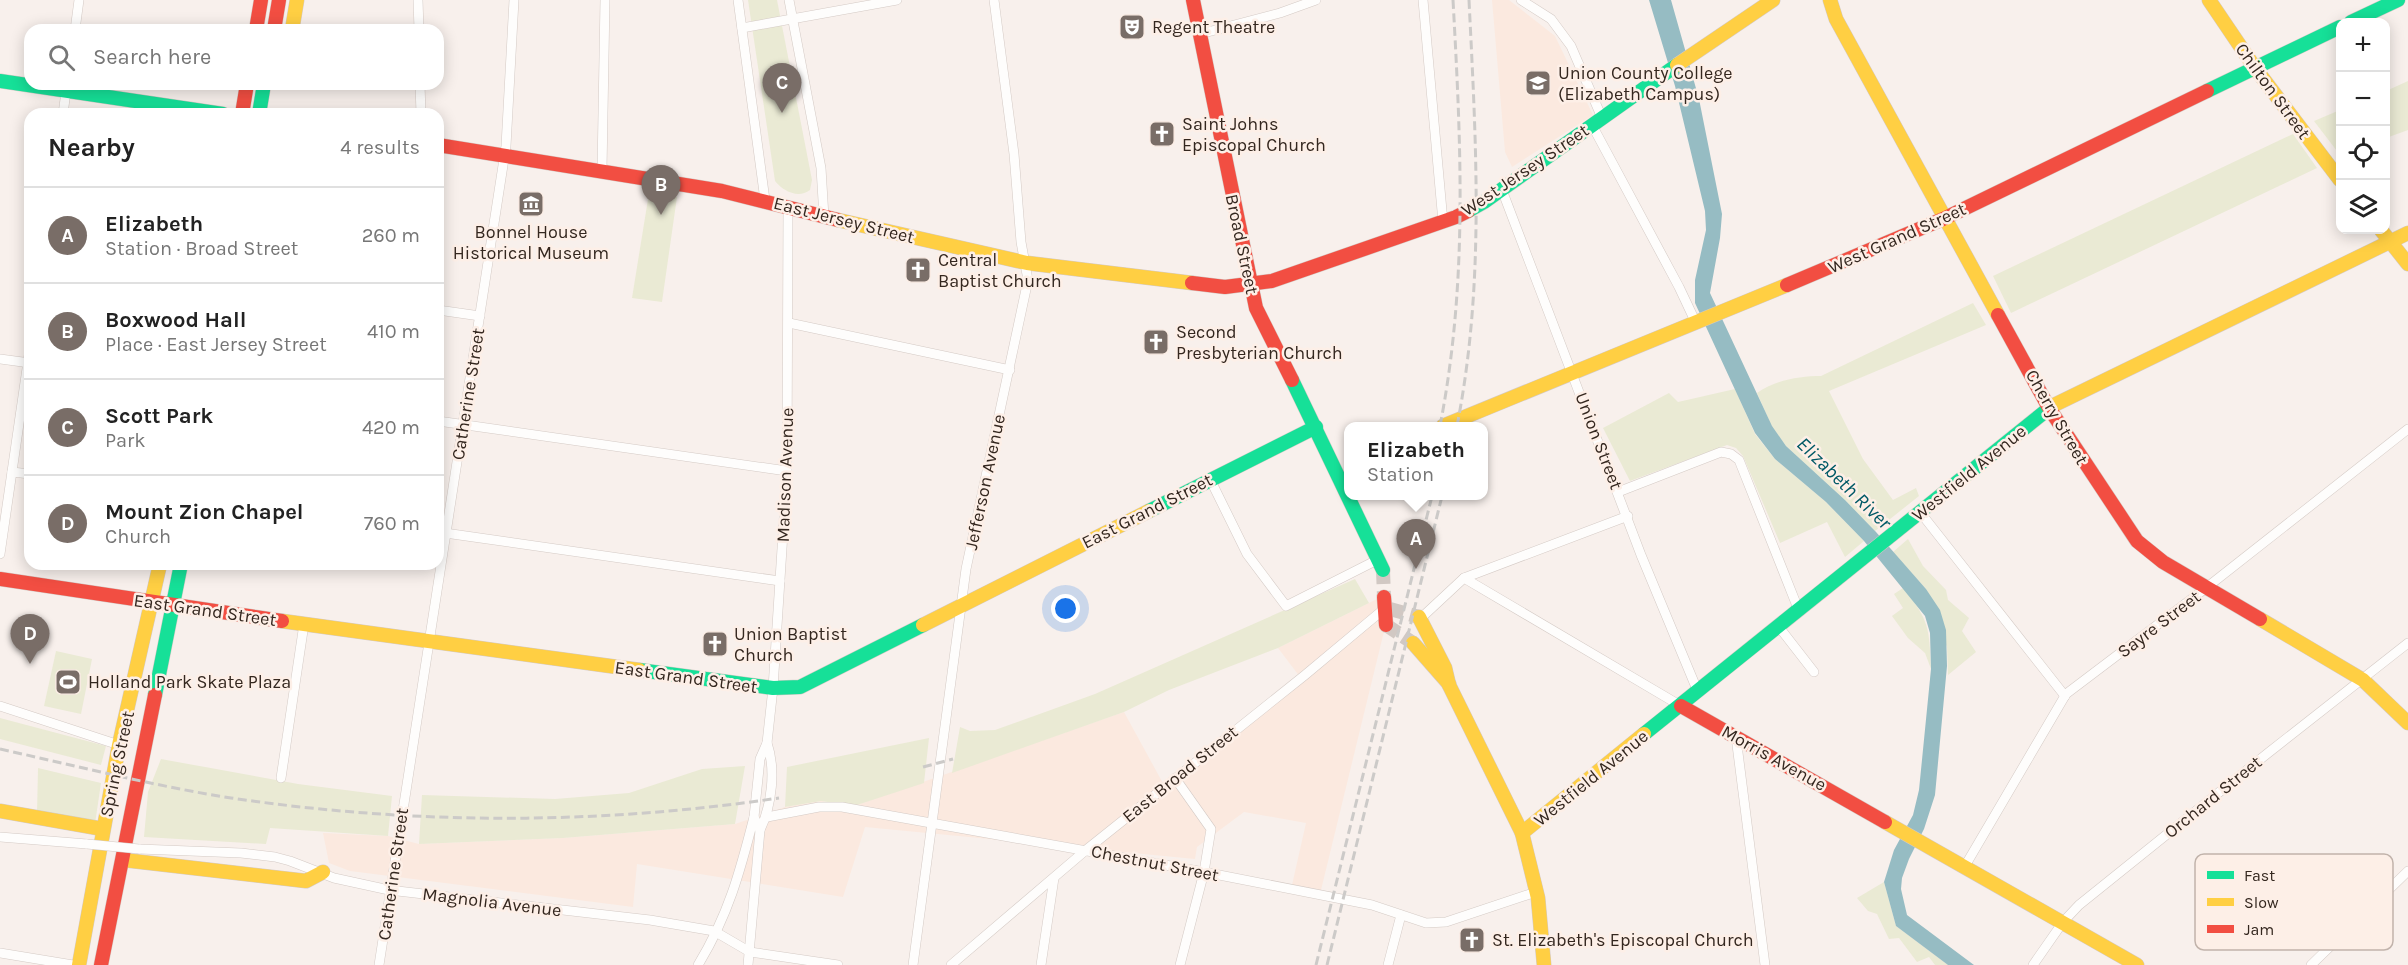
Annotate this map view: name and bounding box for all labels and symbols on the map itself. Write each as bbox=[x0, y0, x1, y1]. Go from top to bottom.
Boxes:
theatre icon: Regent Theatre bbox=[1117, 12, 1147, 42]
place label: Regent Theatre bbox=[1152, 16, 1275, 38]
street label: Chilton Street bbox=[2231, 39, 2315, 144]
place label: Union County College (Elizabeth Campus) bbox=[1558, 62, 1733, 105]
pin: C bbox=[762, 63, 802, 113]
school or university icon: Union County College (Elizabeth Campus) bbox=[1523, 68, 1553, 98]
place label: Saint Johns Episcopal Church bbox=[1182, 113, 1326, 156]
church icon: Saint Johns Episcopal Church bbox=[1147, 119, 1177, 149]
street label: West Jersey Street bbox=[1457, 119, 1593, 221]
pin: B bbox=[642, 166, 680, 215]
museum icon: Bonnel House Historical Museum bbox=[516, 189, 546, 219]
street label: East Jersey Street bbox=[771, 192, 917, 248]
street label: Broad Street bbox=[1221, 192, 1263, 296]
street label: West Grand Street bbox=[1825, 198, 1970, 278]
place label: Bonnel House Historical Museum bbox=[453, 221, 609, 264]
place label: Central Baptist Church bbox=[938, 249, 1062, 292]
church icon: Central Baptist Church bbox=[903, 255, 933, 285]
place label: Second Presbyterian Church bbox=[1176, 321, 1343, 364]
street label: Catherine Street bbox=[447, 326, 489, 462]
church icon: Second Presbyterian Church bbox=[1141, 327, 1171, 357]
street label: Cherry Street bbox=[2021, 366, 2093, 469]
street label: Union Street bbox=[1570, 389, 1628, 493]
street label: Madison Avenue bbox=[772, 407, 798, 543]
street label: Jefferson Avenue bbox=[960, 412, 1010, 552]
street label: Westfield Avenue bbox=[1907, 420, 2031, 526]
water label: Elizabeth River bbox=[1792, 432, 1897, 535]
street label: East Grand Street bbox=[1078, 468, 1216, 553]
pin: A bbox=[1396, 520, 1436, 569]
street label: Sayre Street bbox=[2113, 585, 2205, 662]
street label: East Grand Street bbox=[132, 589, 278, 631]
your location bbox=[1051, 594, 1080, 623]
pin: D bbox=[10, 614, 50, 664]
place label: Union Baptist Church bbox=[734, 623, 847, 666]
church icon: Union Baptist Church bbox=[700, 629, 730, 659]
street label: East Grand Street bbox=[613, 656, 759, 698]
sports icon: Holland Park Skate Plaza bbox=[53, 667, 83, 697]
place label: Holland Park Skate Plaza bbox=[88, 671, 291, 693]
street label: Spring Street bbox=[95, 709, 139, 819]
street label: Morris Avenue bbox=[1718, 720, 1830, 796]
street label: East Broad Street bbox=[1118, 721, 1242, 827]
street label: Westfield Avenue bbox=[1529, 725, 1653, 831]
street label: Orchard Street bbox=[2160, 751, 2266, 843]
street label: Catherine Street bbox=[373, 806, 413, 942]
street label: Chestnut Street bbox=[1089, 840, 1221, 886]
legend bbox=[2195, 854, 2393, 950]
text: Fast bbox=[2244, 866, 2275, 885]
street label: Magnolia Avenue bbox=[421, 883, 563, 921]
text: Slow bbox=[2244, 893, 2279, 912]
text: Jam bbox=[2244, 920, 2274, 939]
church icon: St. Elizabeth's Episcopal Church bbox=[1457, 925, 1487, 955]
place label: St. Elizabeth's Episcopal Church bbox=[1492, 929, 1754, 951]

